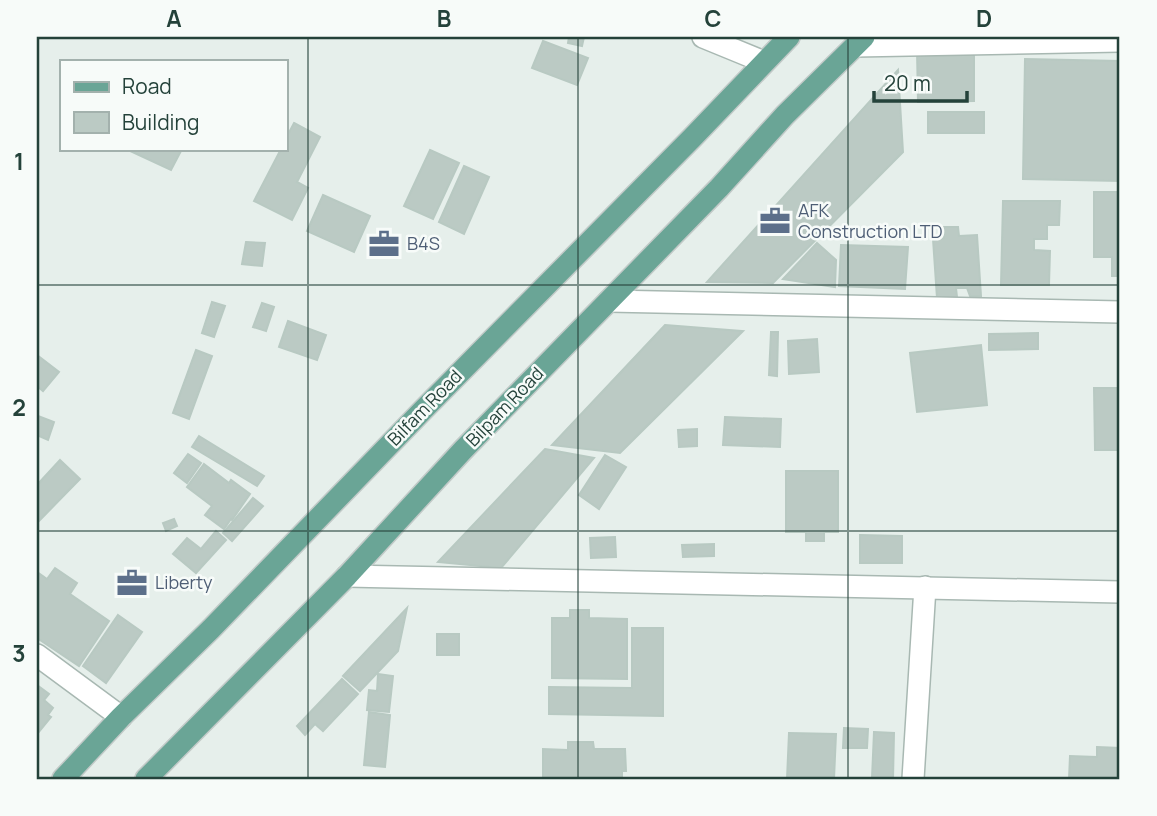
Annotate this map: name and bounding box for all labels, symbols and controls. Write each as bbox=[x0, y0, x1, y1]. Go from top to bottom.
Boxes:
text: A bbox=[166, 2, 182, 34]
text: B bbox=[437, 2, 451, 34]
text: C bbox=[705, 2, 722, 34]
text: D bbox=[976, 2, 992, 34]
legend bbox=[60, 60, 287, 150]
scale bar bbox=[874, 60, 966, 104]
text: 20 m bbox=[884, 69, 931, 97]
text: Road bbox=[122, 72, 172, 100]
text: Building bbox=[122, 108, 199, 136]
text: 1 bbox=[14, 145, 24, 177]
place label: AFK Construction LTD bbox=[798, 198, 943, 243]
office icon: AFK Construction LTD bbox=[758, 204, 792, 238]
office icon: B4S bbox=[367, 227, 401, 261]
place label: B4S bbox=[407, 231, 440, 255]
street label: Bilpam Road bbox=[460, 361, 548, 451]
street label: Bilfam Road bbox=[382, 364, 467, 451]
text: 2 bbox=[12, 391, 26, 423]
office icon: Liberty bbox=[115, 566, 149, 600]
place label: Liberty bbox=[155, 570, 213, 594]
text: 3 bbox=[12, 637, 26, 669]

